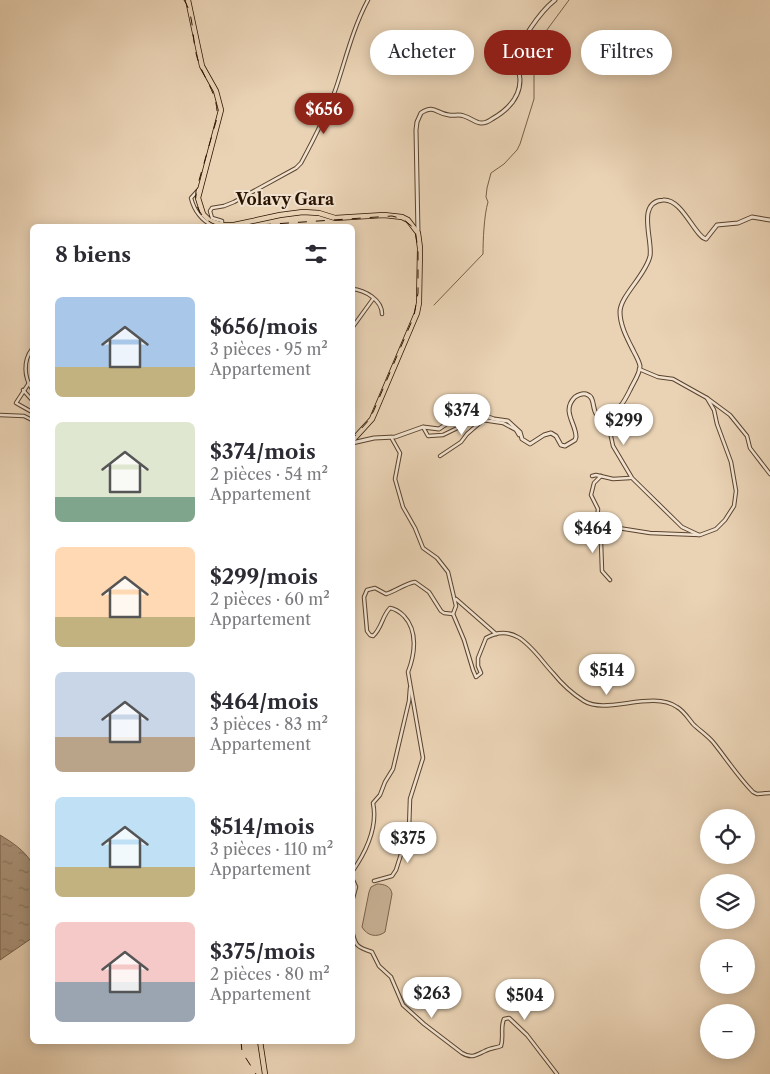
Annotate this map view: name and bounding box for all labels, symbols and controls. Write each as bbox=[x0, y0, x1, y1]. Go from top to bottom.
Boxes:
chip: Acheter bbox=[370, 30, 474, 75]
chip: Louer bbox=[484, 30, 571, 75]
chip: Filtres bbox=[581, 30, 672, 75]
pin: $656 bbox=[294, 92, 354, 135]
text: $656 bbox=[306, 99, 342, 119]
district label: Volavy Gara bbox=[235, 189, 335, 209]
icon: filters bbox=[302, 240, 330, 268]
text: 8 biens bbox=[55, 242, 131, 267]
text: $656/mois bbox=[210, 314, 318, 339]
icon: home bbox=[95, 317, 155, 377]
text: 3 pièces · 95 m² bbox=[210, 339, 328, 359]
text: Appartement bbox=[210, 359, 311, 379]
pin: $374 bbox=[432, 394, 492, 436]
text: $374 bbox=[444, 400, 480, 420]
pin: $299 bbox=[594, 404, 654, 446]
text: $299 bbox=[605, 410, 643, 430]
text: $374/mois bbox=[210, 439, 316, 464]
icon: home bbox=[95, 442, 155, 502]
text: 2 pièces · 54 m² bbox=[210, 464, 328, 484]
text: Appartement bbox=[210, 484, 311, 504]
pin: $464 bbox=[563, 512, 623, 554]
text: $464 bbox=[574, 518, 612, 538]
text: $299/mois bbox=[210, 564, 318, 589]
icon: home bbox=[95, 567, 155, 627]
text: 2 pièces · 60 m² bbox=[210, 589, 330, 609]
text: Appartement bbox=[210, 609, 311, 629]
pin: $514 bbox=[577, 654, 637, 696]
text: $514 bbox=[590, 660, 624, 680]
text: $464/mois bbox=[210, 689, 319, 714]
icon: home bbox=[95, 692, 155, 752]
text: 3 pièces · 83 m² bbox=[210, 714, 328, 734]
text: Appartement bbox=[210, 734, 311, 754]
map controls bbox=[700, 809, 755, 1059]
button: locate bbox=[700, 809, 755, 864]
text: $514/mois bbox=[210, 814, 315, 839]
icon: home bbox=[95, 817, 155, 877]
pin: $375 bbox=[378, 822, 438, 864]
text: $375 bbox=[390, 828, 426, 848]
text: 3 pièces · 110 m² bbox=[210, 839, 333, 859]
text: Appartement bbox=[210, 859, 311, 879]
button: layers bbox=[700, 874, 755, 929]
text: $375/mois bbox=[210, 939, 315, 964]
button: + bbox=[700, 939, 755, 994]
icon: home bbox=[95, 942, 155, 1002]
text: 2 pièces · 80 m² bbox=[210, 964, 330, 984]
pin: $263 bbox=[402, 976, 462, 1019]
pin: $504 bbox=[495, 978, 555, 1021]
text: $263 bbox=[414, 983, 451, 1003]
text: Appartement bbox=[210, 984, 311, 1004]
text: $504 bbox=[506, 985, 544, 1005]
button: − bbox=[700, 1004, 755, 1059]

